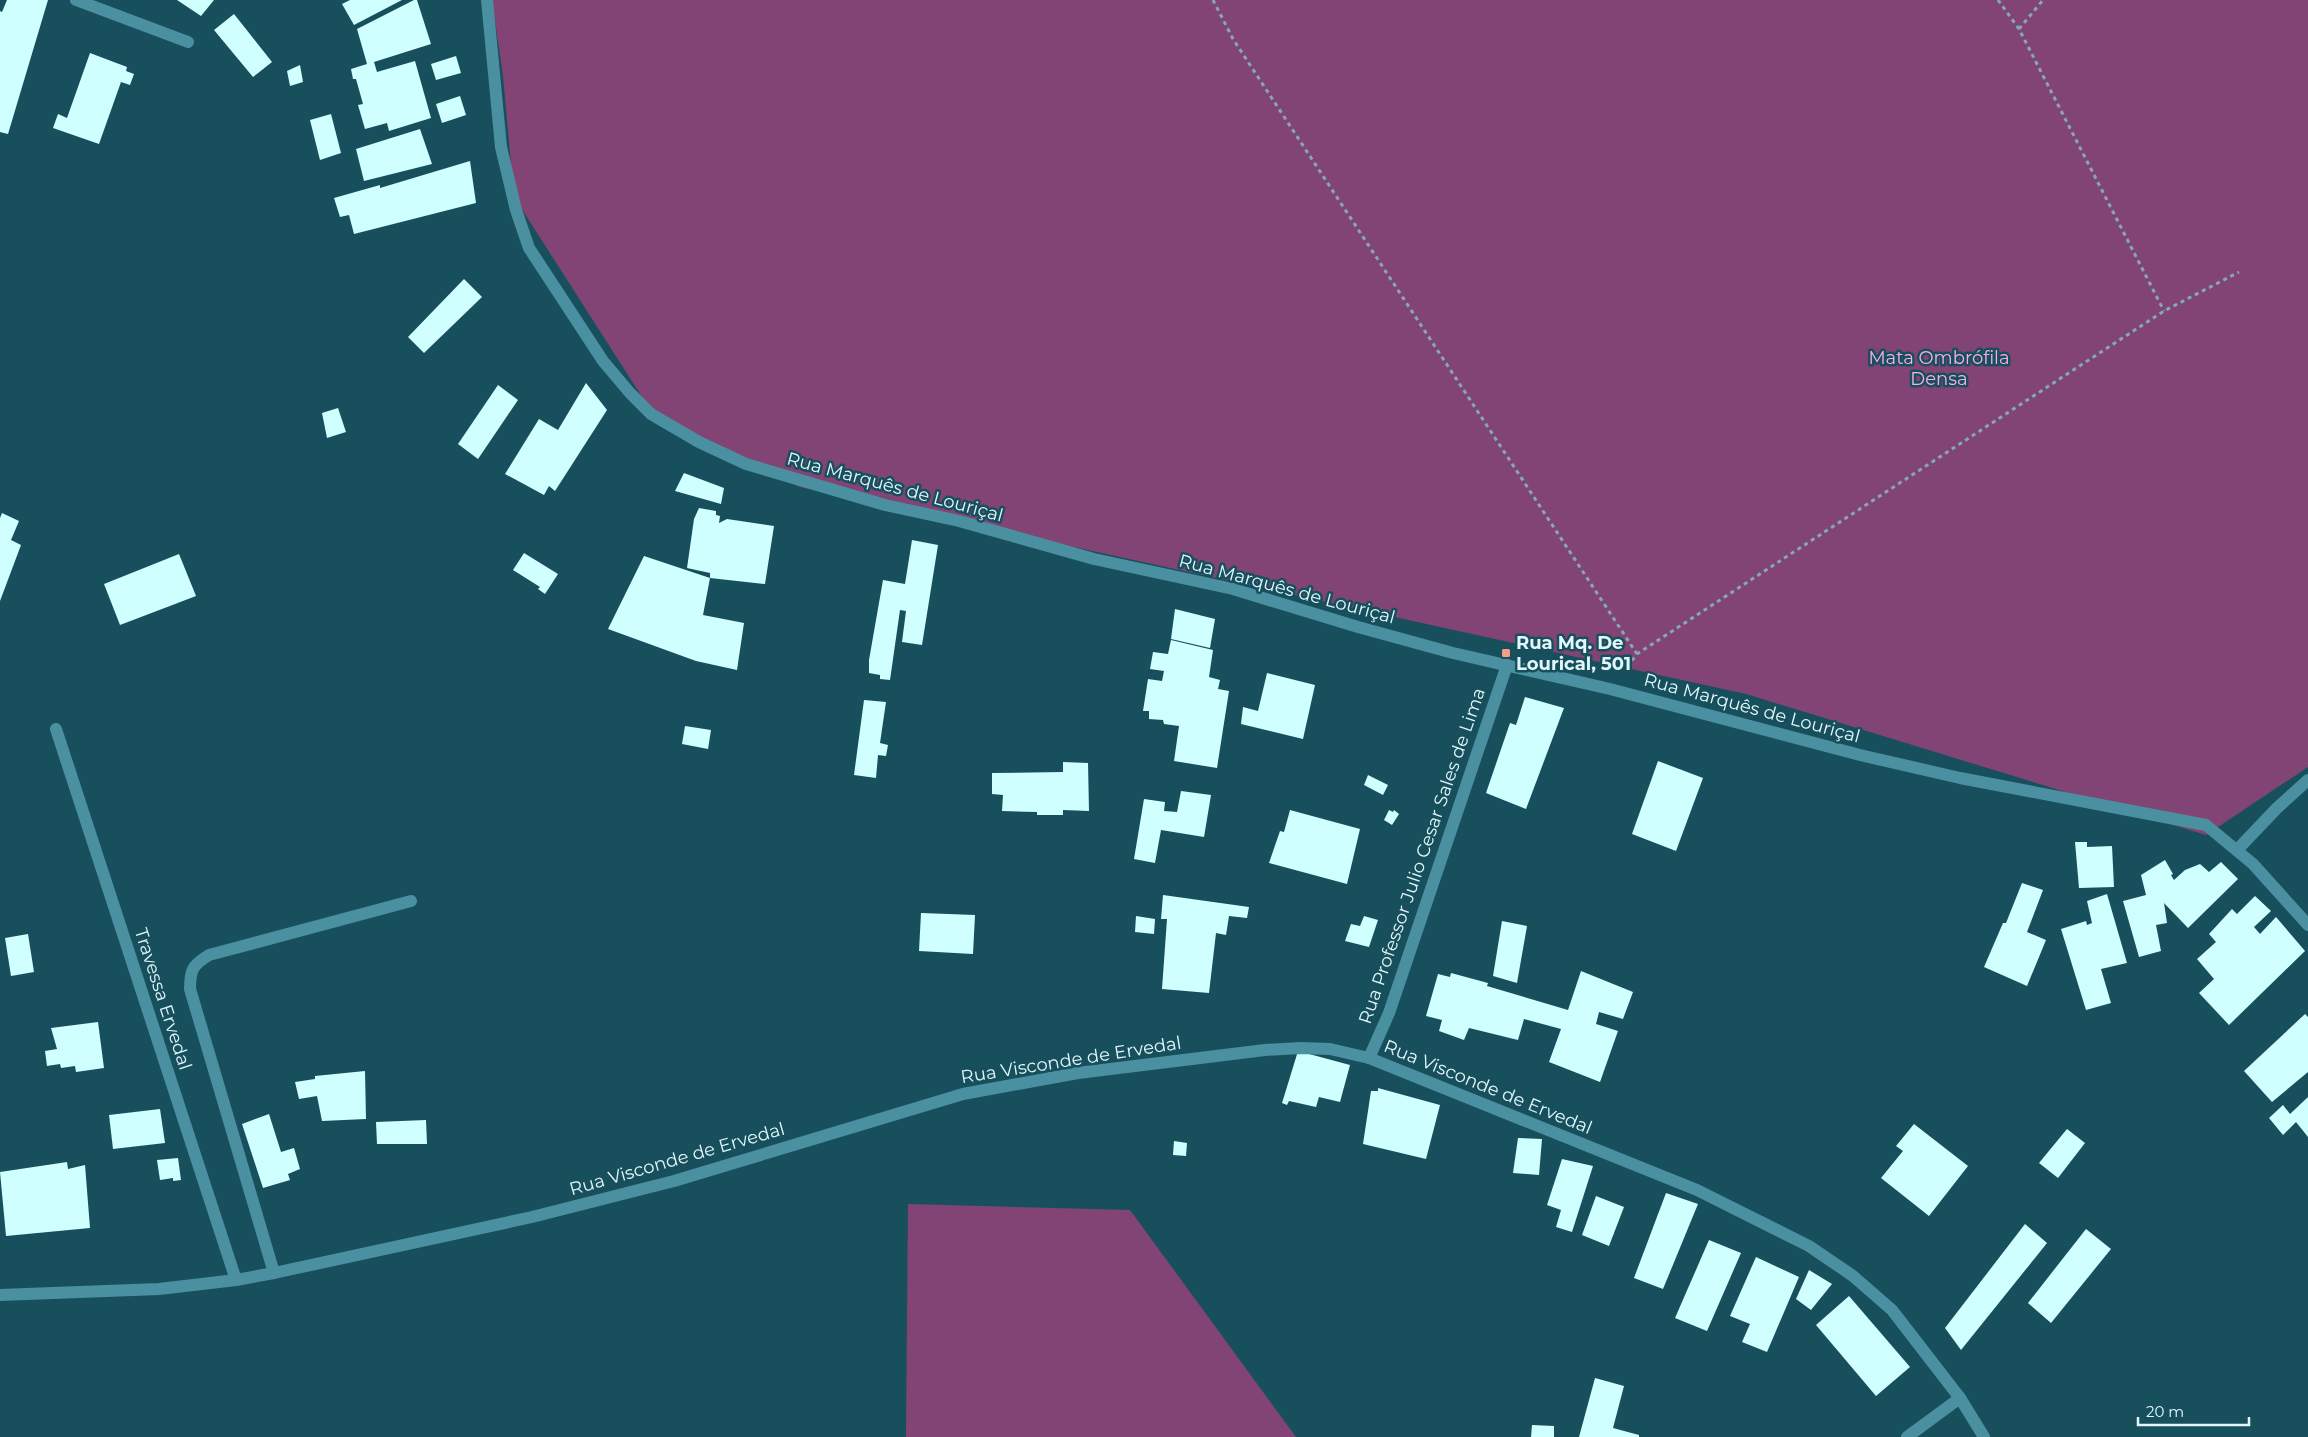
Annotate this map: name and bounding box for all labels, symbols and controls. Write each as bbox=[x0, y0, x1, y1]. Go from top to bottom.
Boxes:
park label: Mata Ombrófila Densa bbox=[1868, 347, 2010, 390]
street label: Rua Marquês de Louriçal bbox=[784, 448, 1006, 526]
street label: Rua Marquês de Louriçal bbox=[1176, 550, 1398, 628]
place label: Rua Mq. De Lourical, 501 bbox=[1516, 632, 1631, 675]
marker: Rua Mq. De Lourical, 501 bbox=[1500, 647, 1512, 659]
street label: Rua Marquês de Louriçal bbox=[1641, 669, 1863, 747]
street label: Rua Professor Julio Cesar Sales de Lima bbox=[1354, 685, 1490, 1027]
street label: Travessa Ervedal bbox=[130, 925, 196, 1073]
street label: Rua Visconde de Ervedal bbox=[959, 1032, 1183, 1088]
street label: Rua Visconde de Ervedal bbox=[1381, 1035, 1595, 1139]
street label: Rua Visconde de Ervedal bbox=[567, 1118, 787, 1200]
scale bar bbox=[2138, 1394, 2249, 1426]
text: 20 m bbox=[2146, 1402, 2184, 1421]

